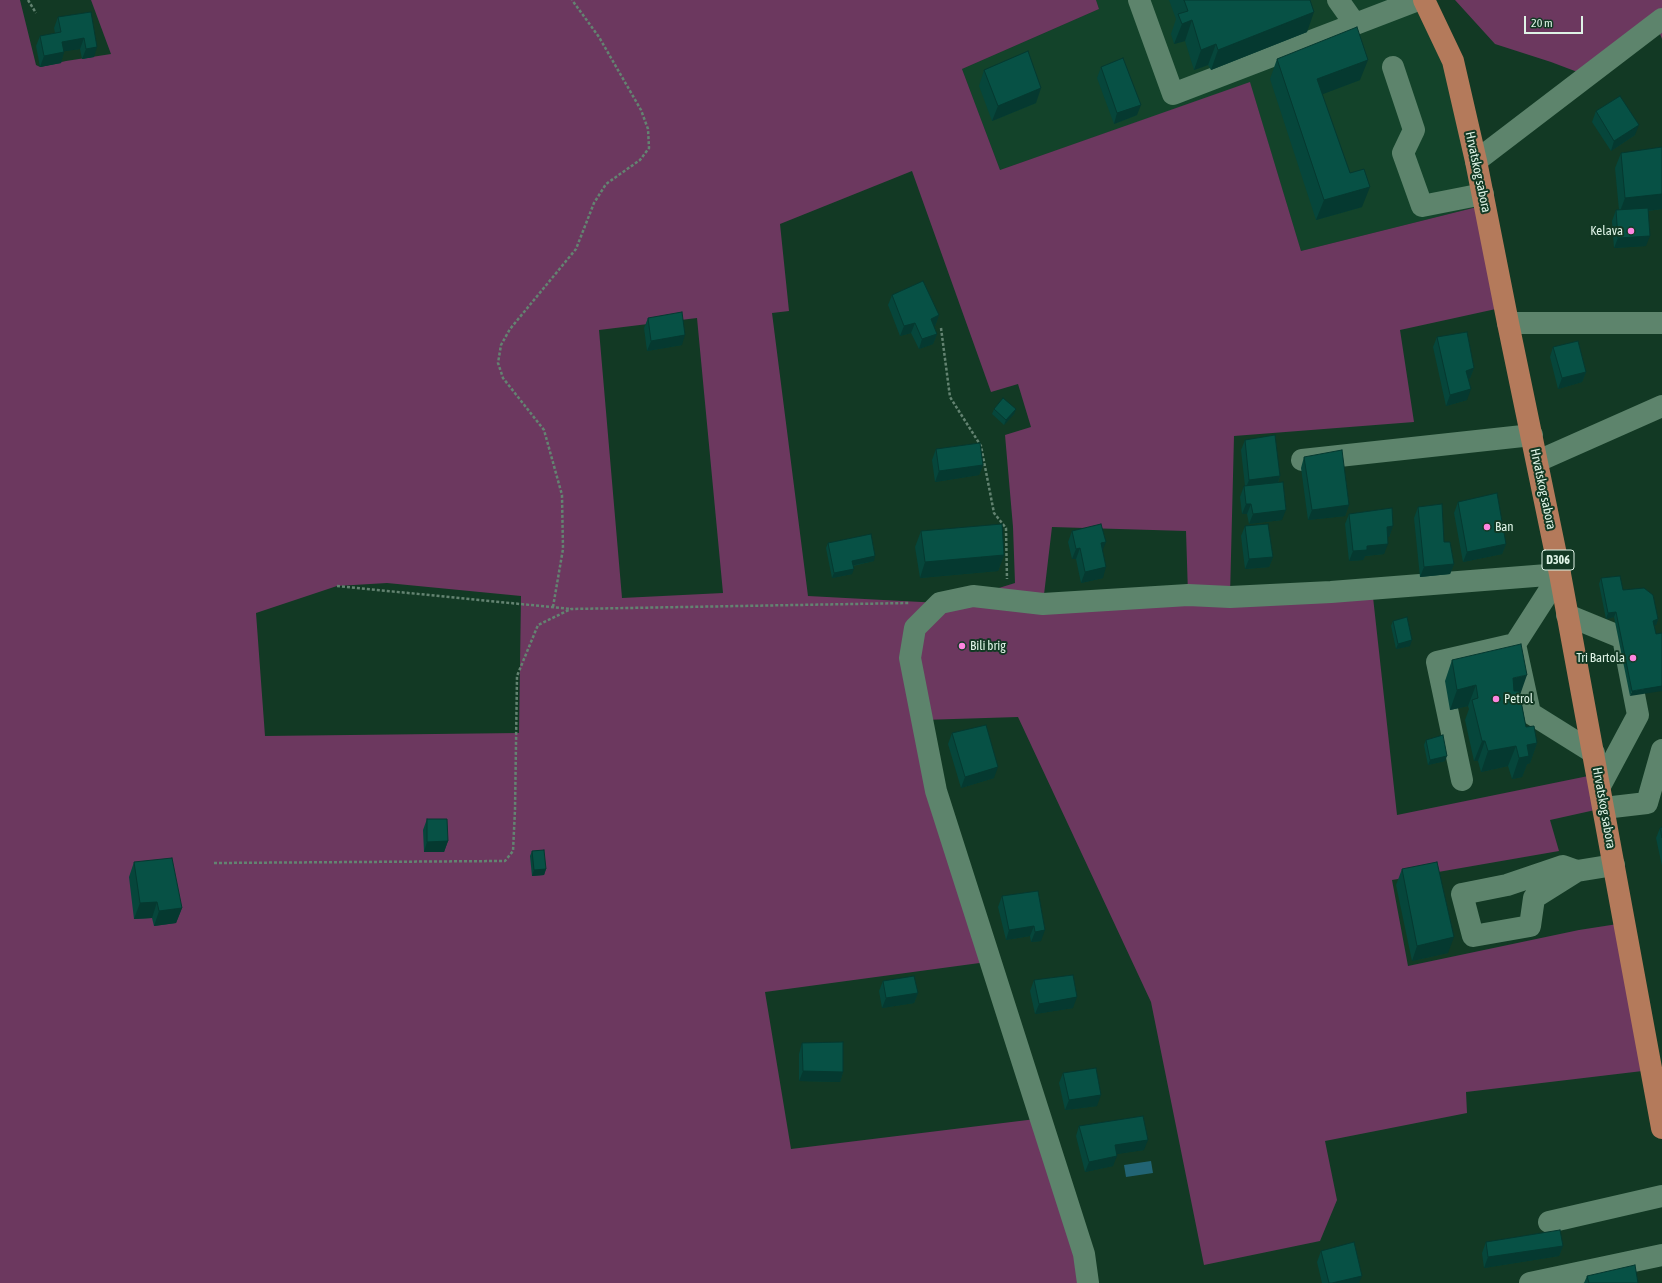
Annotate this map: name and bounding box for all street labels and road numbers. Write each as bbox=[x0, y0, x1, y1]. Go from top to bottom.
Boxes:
street label: Hrvatskog sabora bbox=[1462, 130, 1494, 214]
street label: Hrvatskog sabora bbox=[1527, 447, 1559, 531]
road number: D306 bbox=[1542, 550, 1574, 570]
street label: Hrvatskog sabora bbox=[1589, 766, 1619, 850]

